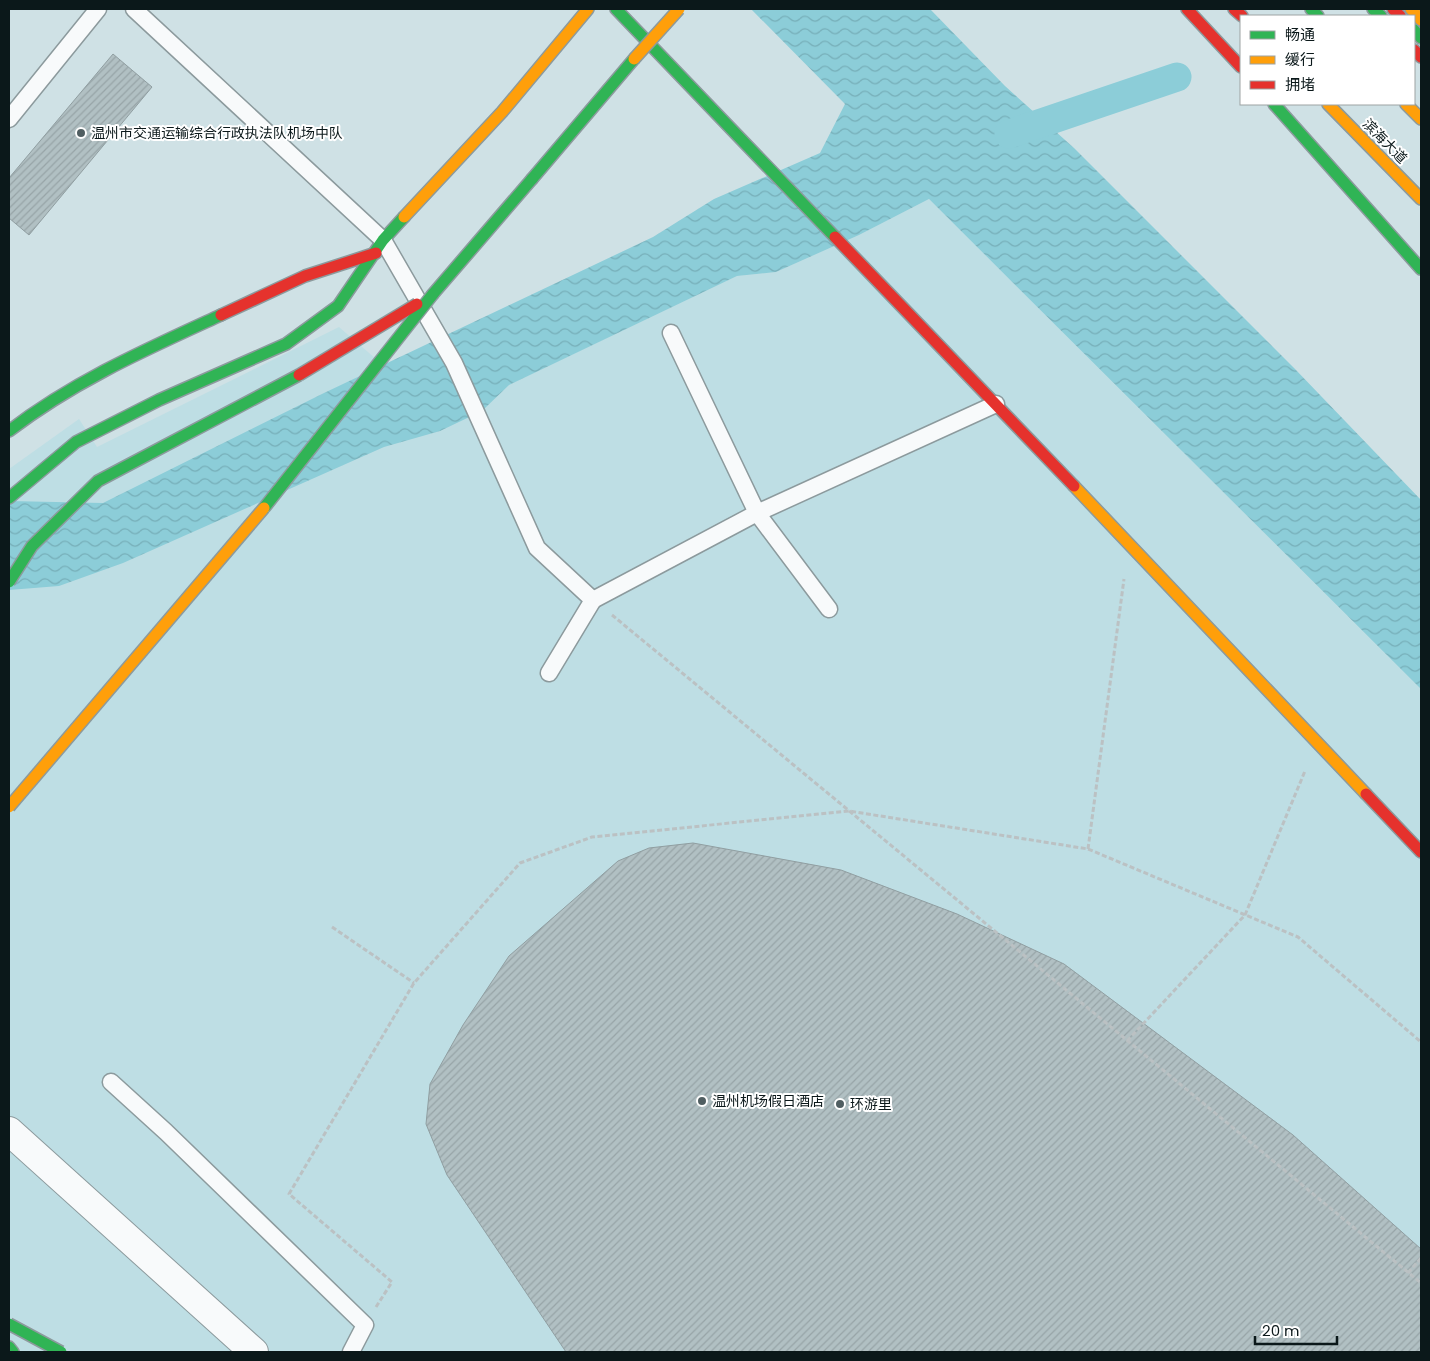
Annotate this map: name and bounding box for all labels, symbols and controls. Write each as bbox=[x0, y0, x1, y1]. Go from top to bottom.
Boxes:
legend bbox=[1240, 15, 1415, 105]
text: 畅通 bbox=[1285, 24, 1315, 45]
text: 缓行 bbox=[1285, 49, 1315, 70]
text: 拥堵 bbox=[1285, 74, 1315, 95]
street label: 滨海大道 bbox=[1358, 114, 1412, 168]
place label: 温州市交通运输综合行政执法队机场中队 bbox=[91, 123, 343, 143]
marker: 温州市交通运输综合行政执法队机场中队 bbox=[75, 127, 87, 139]
place label: 温州机场假日酒店 bbox=[712, 1091, 824, 1111]
place label: 环游里 bbox=[850, 1094, 892, 1114]
marker: 温州机场假日酒店 bbox=[696, 1095, 708, 1107]
marker: 环游里 bbox=[834, 1098, 846, 1110]
scale bar bbox=[1255, 1314, 1338, 1346]
text: 20 m bbox=[1262, 1320, 1300, 1341]

